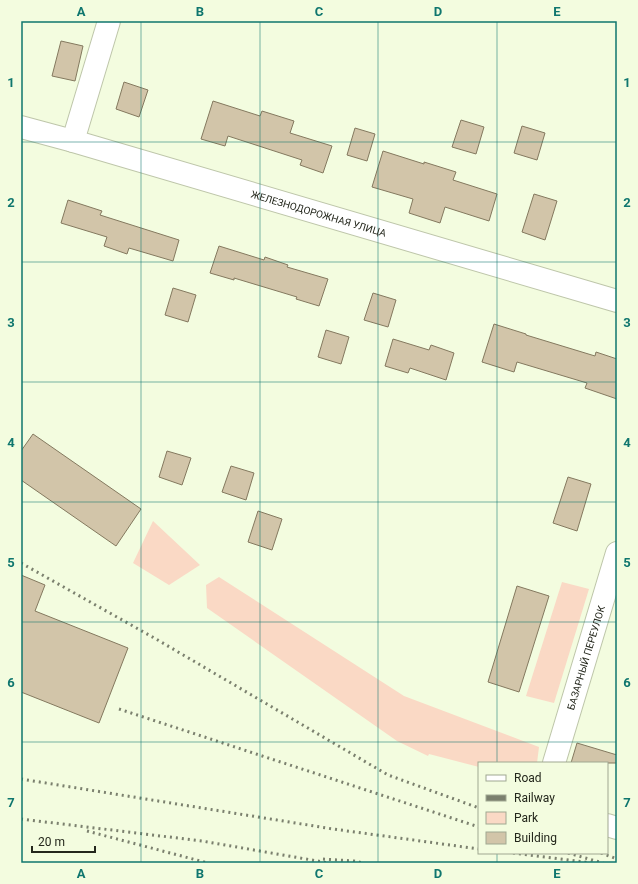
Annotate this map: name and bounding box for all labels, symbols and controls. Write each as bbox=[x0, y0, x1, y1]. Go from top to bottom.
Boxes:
text: A bbox=[77, 4, 86, 19]
text: B bbox=[196, 4, 204, 19]
text: C bbox=[315, 4, 324, 19]
text: D bbox=[434, 4, 442, 19]
text: E bbox=[553, 4, 561, 19]
text: 1 bbox=[7, 75, 15, 90]
text: 1 bbox=[623, 75, 631, 90]
street label: ЖЕЛЕЗНОДОРОЖНАЯ УЛИЦА bbox=[250, 188, 388, 239]
text: 2 bbox=[7, 195, 15, 210]
text: 2 bbox=[623, 195, 631, 210]
text: 3 bbox=[7, 315, 15, 330]
text: 3 bbox=[623, 315, 631, 330]
text: 4 bbox=[7, 435, 15, 450]
text: 4 bbox=[623, 435, 631, 450]
text: 5 bbox=[7, 555, 15, 570]
text: 5 bbox=[623, 555, 631, 570]
street label: БАЗАРНЫЙ ПЕРЕУЛОК bbox=[565, 604, 607, 711]
text: 6 bbox=[7, 675, 15, 690]
text: 6 bbox=[623, 675, 631, 690]
legend bbox=[478, 762, 608, 854]
text: Road bbox=[514, 771, 542, 785]
text: Railway bbox=[514, 791, 555, 805]
text: 7 bbox=[7, 795, 15, 810]
text: 7 bbox=[623, 795, 631, 810]
text: Park bbox=[514, 811, 539, 825]
scale bar bbox=[32, 828, 95, 854]
text: Building bbox=[514, 831, 557, 845]
text: 20 m bbox=[38, 835, 65, 849]
text: A bbox=[77, 866, 86, 881]
text: B bbox=[196, 866, 204, 881]
text: C bbox=[315, 866, 324, 881]
text: D bbox=[434, 866, 442, 881]
text: E bbox=[553, 866, 561, 881]

